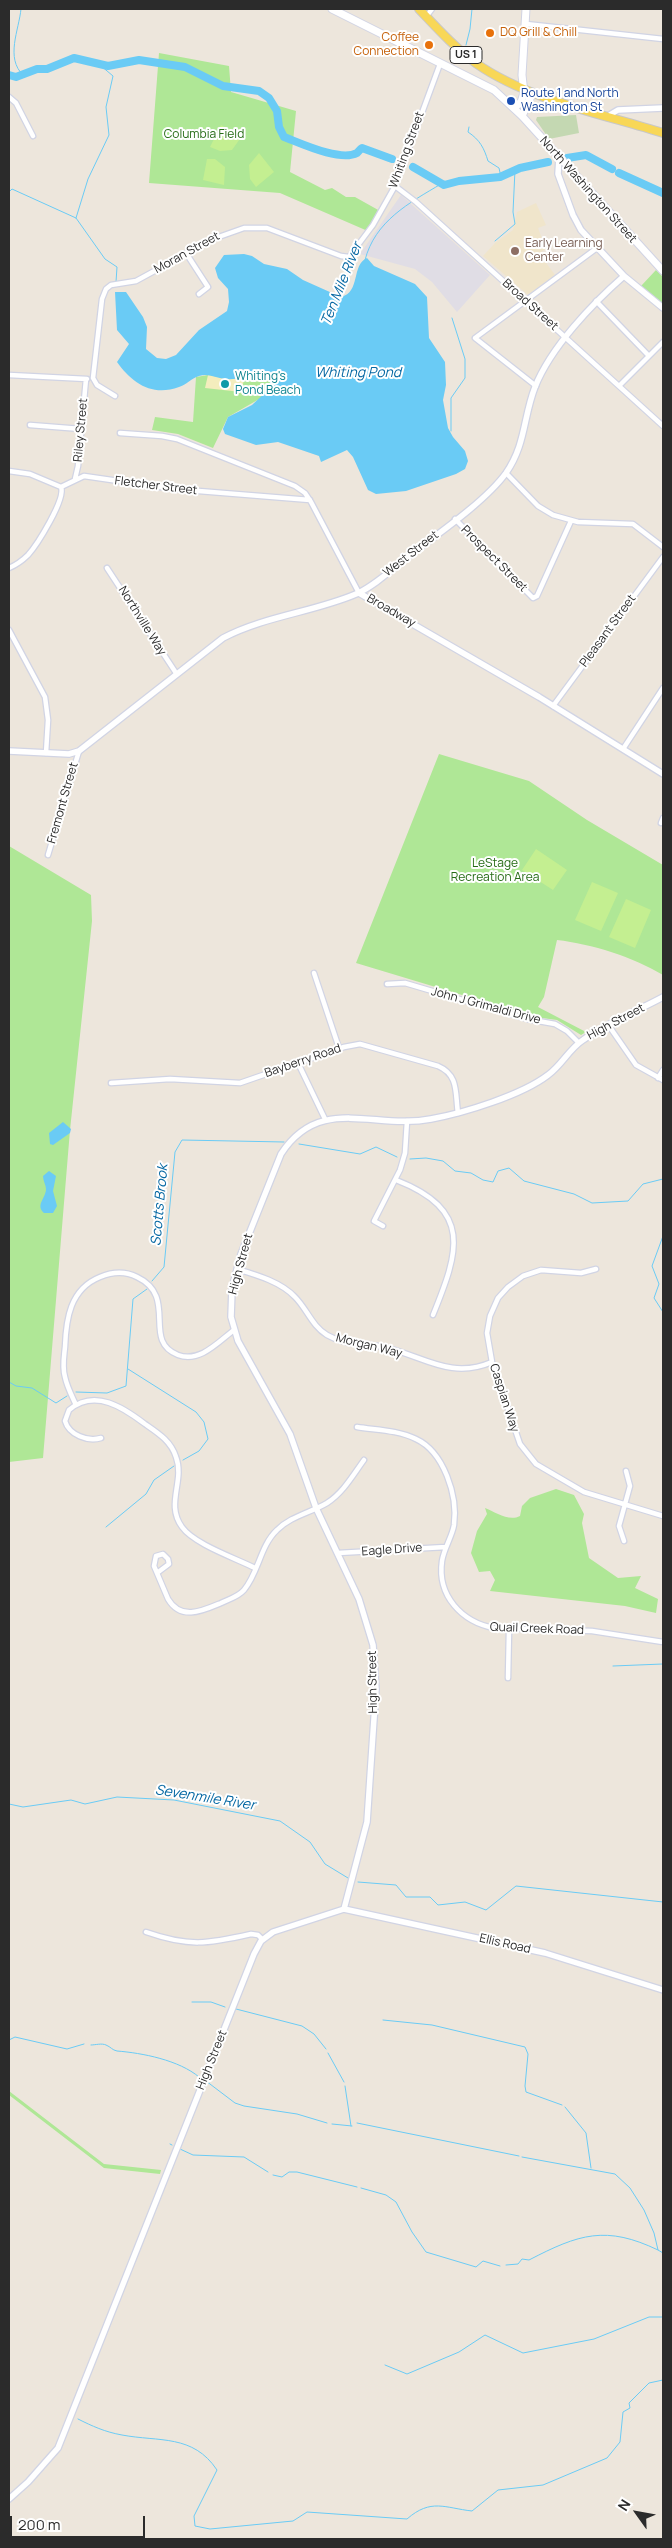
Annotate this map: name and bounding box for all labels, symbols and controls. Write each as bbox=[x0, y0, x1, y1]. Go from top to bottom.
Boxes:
place label: DQ Grill & Chill bbox=[500, 26, 577, 40]
marker: DQ Grill & Chill bbox=[484, 27, 496, 39]
place label: Coffee Connection bbox=[354, 31, 419, 59]
marker: Coffee Connection bbox=[423, 39, 435, 51]
road number: US 1 bbox=[450, 46, 482, 64]
place label: Route 1 and North Washington St bbox=[521, 87, 619, 115]
marker: Route 1 and North Washington St bbox=[505, 95, 517, 107]
street label: Whiting Street bbox=[386, 110, 428, 190]
park label: Columbia Field bbox=[164, 128, 244, 142]
street label: North Washington Street bbox=[536, 134, 640, 246]
street label: Moran Street bbox=[152, 229, 222, 277]
place label: Early Learning Center bbox=[525, 237, 603, 265]
water label: Ten Mile River bbox=[318, 240, 366, 328]
marker: Early Learning Center bbox=[509, 245, 521, 257]
street label: Broad Street bbox=[499, 276, 561, 334]
water label: Whiting Pond bbox=[315, 365, 401, 381]
place label: Whiting's Pond Beach bbox=[235, 370, 301, 398]
marker: Whiting's Pond Beach bbox=[219, 378, 231, 390]
street label: Riley Street bbox=[71, 397, 91, 463]
street label: Fletcher Street bbox=[114, 474, 198, 498]
street label: Prospect Street bbox=[458, 523, 530, 595]
street label: West Street bbox=[380, 528, 442, 580]
street label: Northville Way bbox=[115, 584, 169, 658]
street label: Broadway bbox=[364, 591, 418, 631]
street label: Pleasant Street bbox=[577, 592, 639, 670]
street label: Fremont Street bbox=[45, 761, 81, 845]
park label: LeStage Recreation Area bbox=[451, 857, 539, 885]
street label: John J Grimaldi Drive bbox=[430, 984, 542, 1028]
street label: High Street bbox=[585, 1001, 647, 1043]
street label: Bayberry Road bbox=[263, 1041, 343, 1081]
water label: Scotts Brook bbox=[148, 1163, 172, 1247]
street label: High Street bbox=[226, 1232, 256, 1296]
street label: Morgan Way bbox=[334, 1331, 404, 1361]
street label: Caspian Way bbox=[486, 1362, 522, 1434]
street label: Eagle Drive bbox=[361, 1541, 423, 1559]
street label: Quail Creek Road bbox=[490, 1620, 584, 1638]
street label: High Street bbox=[365, 1650, 381, 1714]
water label: Sevenmile River bbox=[154, 1782, 256, 1814]
street label: Ellis Road bbox=[478, 1931, 532, 1957]
street label: High Street bbox=[194, 2028, 230, 2092]
north arrow bbox=[612, 2488, 662, 2538]
text: N bbox=[613, 2495, 635, 2514]
scale bar bbox=[12, 2506, 148, 2538]
text: 200 m bbox=[18, 2514, 61, 2535]

